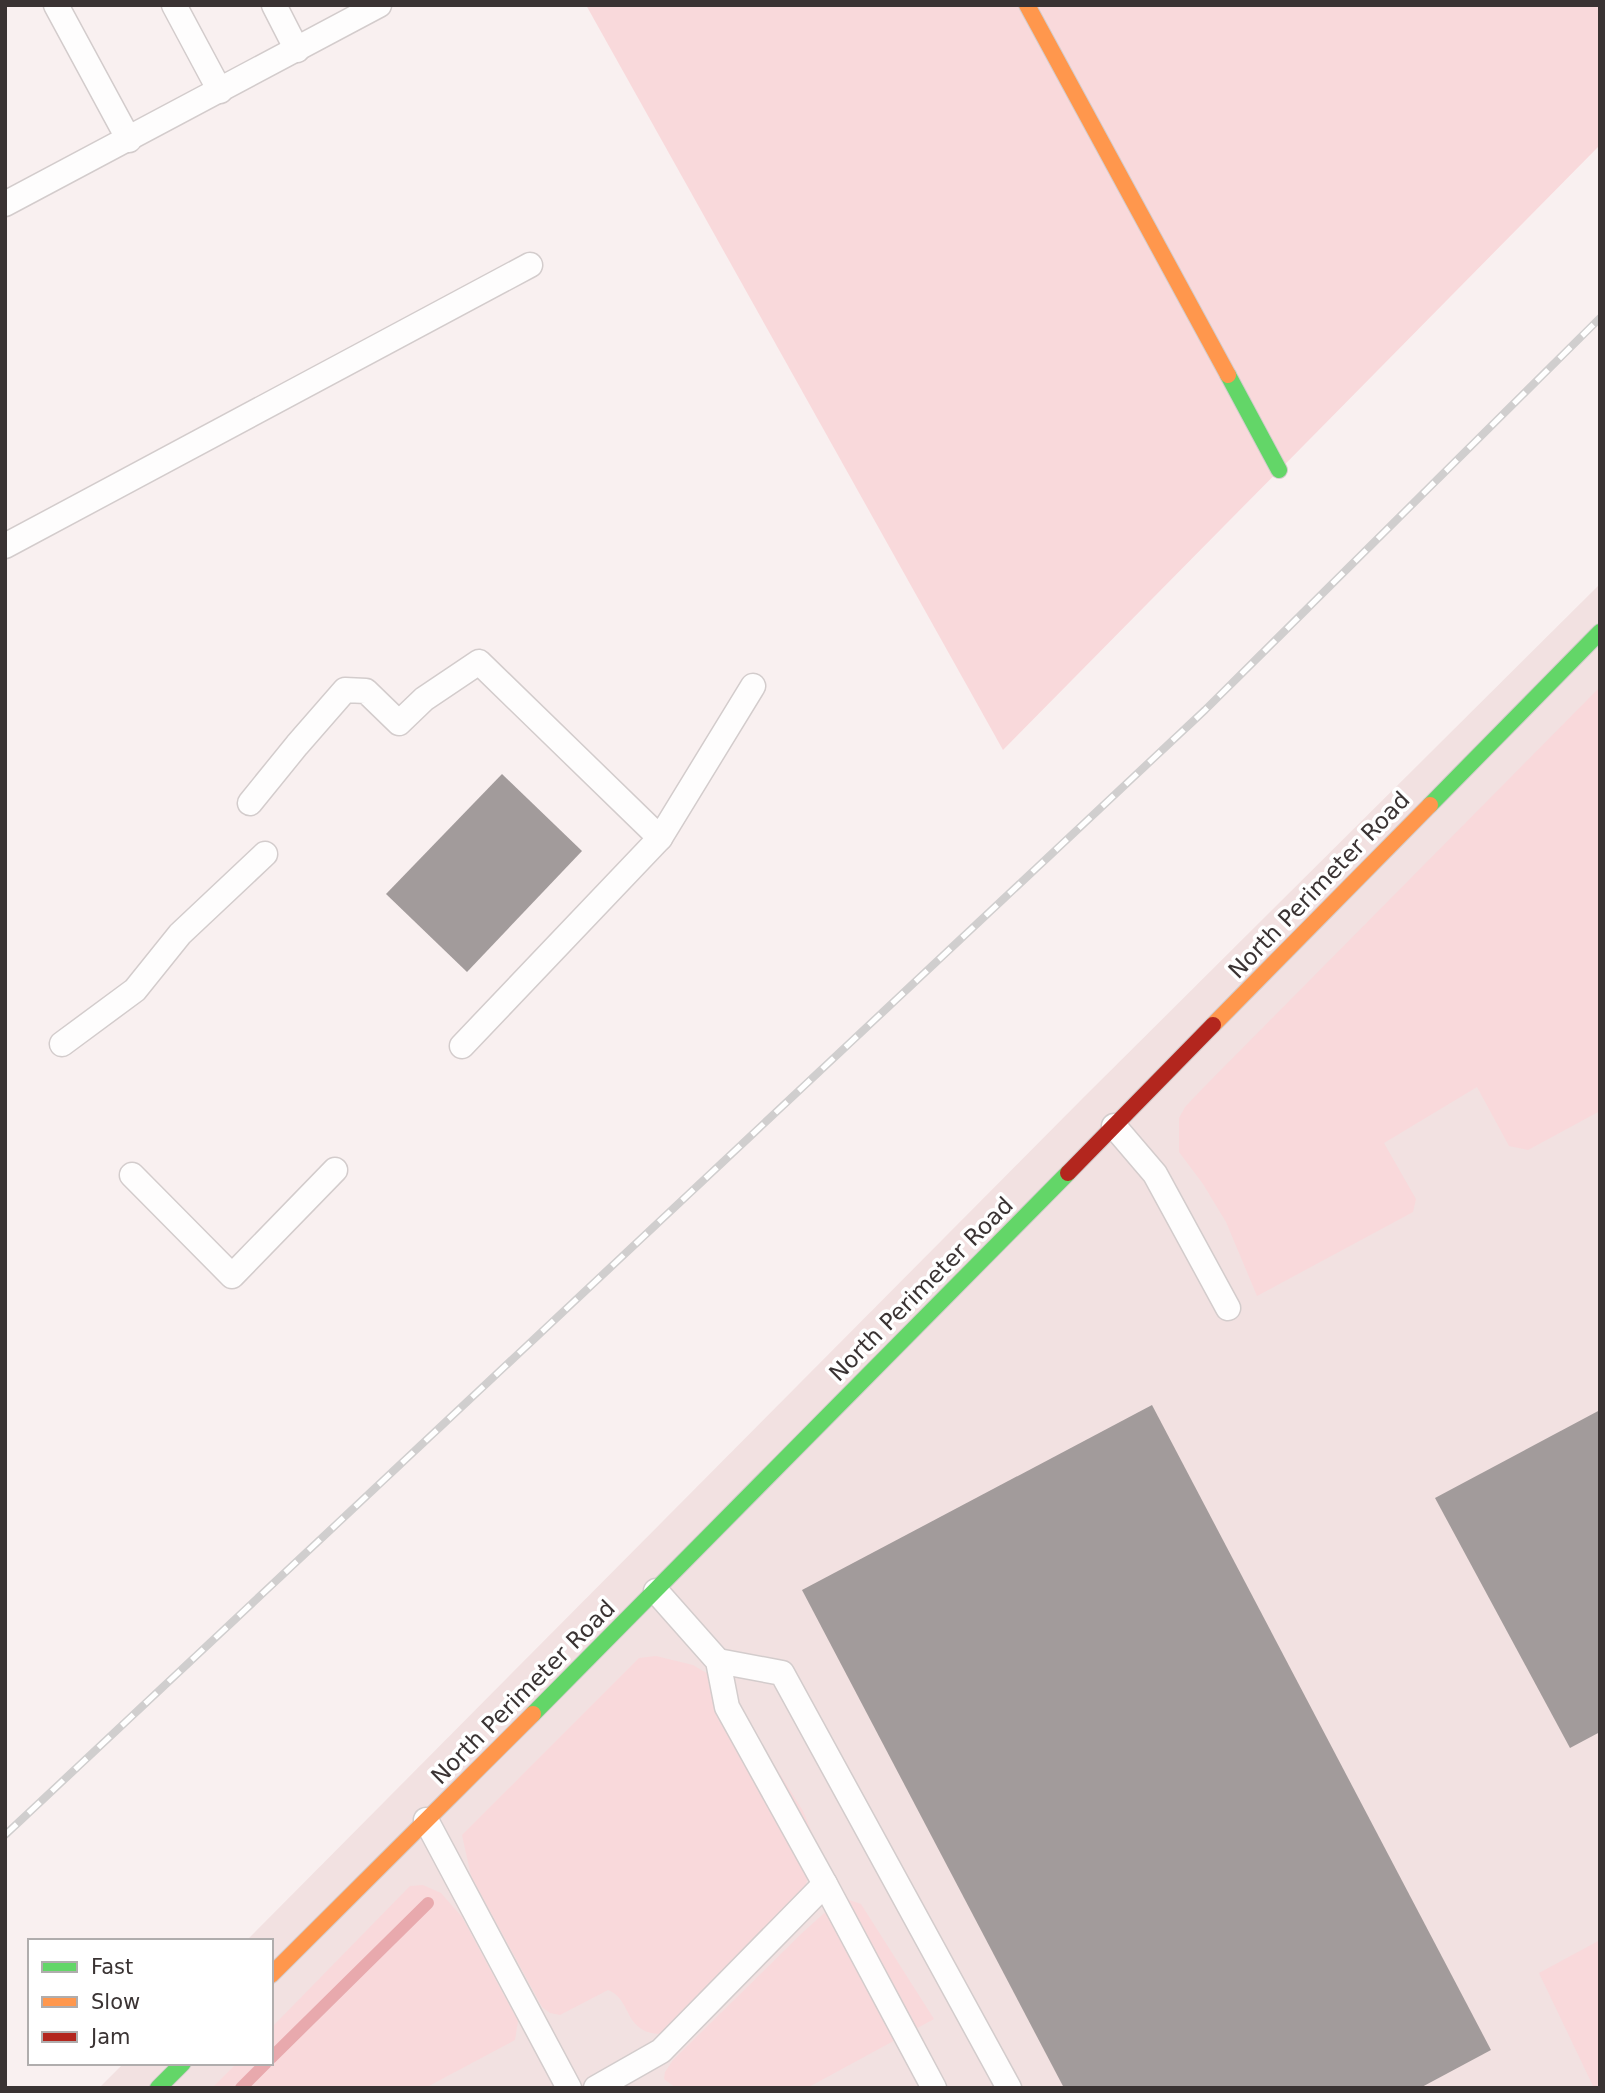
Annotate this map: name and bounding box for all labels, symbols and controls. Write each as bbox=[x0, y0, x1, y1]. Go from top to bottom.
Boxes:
street label: North Perimeter Road bbox=[1223, 786, 1415, 984]
street label: North Perimeter Road bbox=[824, 1192, 1018, 1386]
street label: North Perimeter Road bbox=[426, 1595, 620, 1789]
legend bbox=[28, 1939, 273, 2065]
text: Fast bbox=[91, 1955, 133, 1979]
text: Slow bbox=[91, 1990, 140, 2014]
text: Jam bbox=[89, 2025, 131, 2049]

